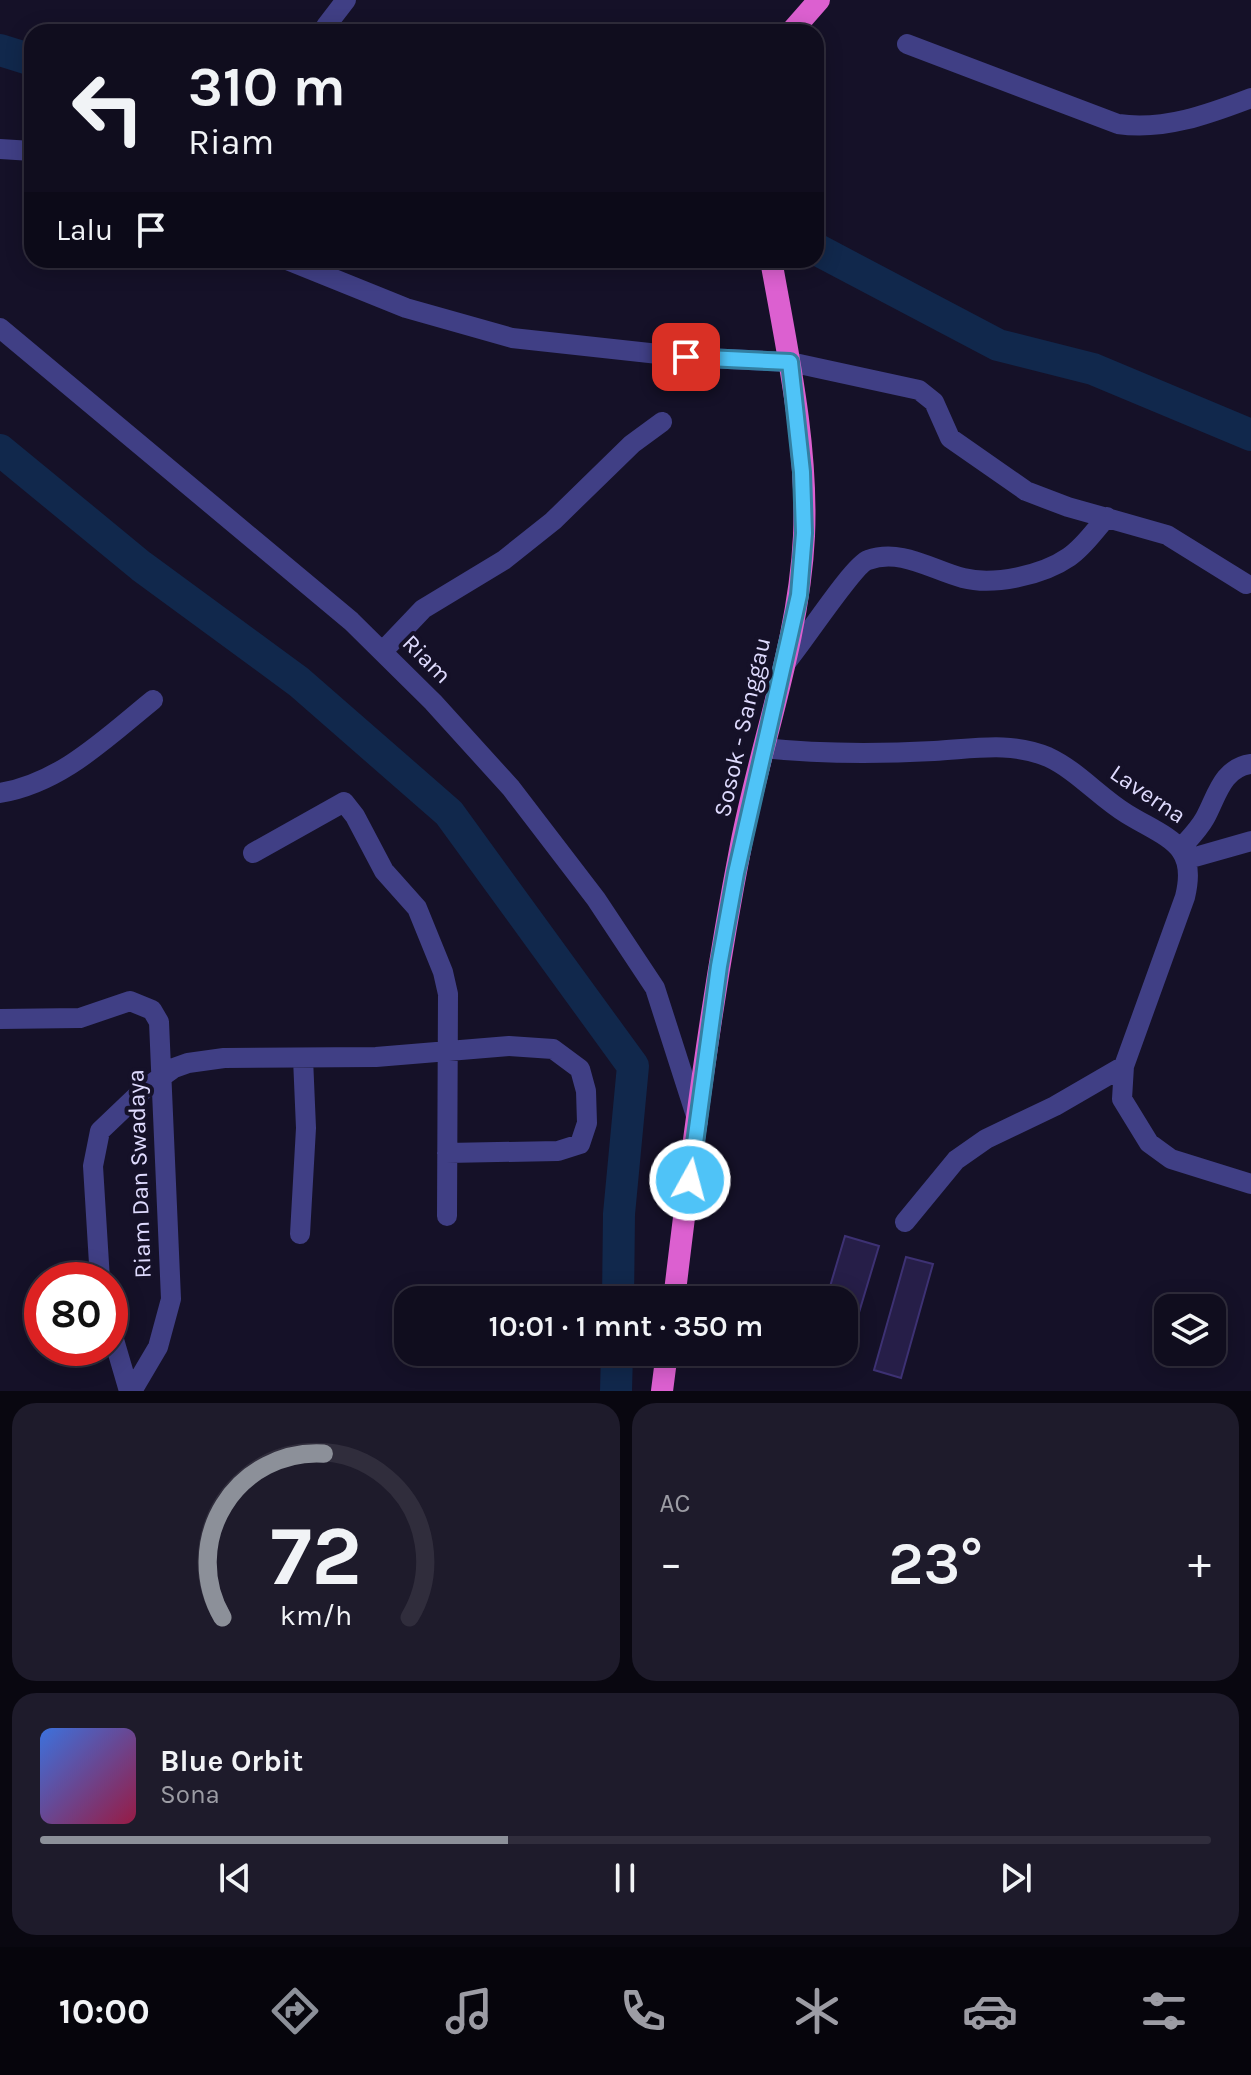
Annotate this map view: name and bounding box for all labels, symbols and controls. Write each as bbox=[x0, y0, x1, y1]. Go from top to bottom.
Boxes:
text: 310 m bbox=[188, 54, 346, 119]
icon: left bbox=[56, 56, 160, 160]
text: Riam bbox=[188, 121, 274, 163]
icon: arrive bbox=[129, 208, 173, 252]
text: Lalu bbox=[56, 212, 113, 248]
pin bbox=[652, 323, 720, 391]
icon: arrive bbox=[664, 335, 708, 379]
street label: Riam bbox=[397, 629, 457, 689]
street label: Sosok - Sanggau bbox=[708, 634, 776, 820]
street label: Laverna bbox=[1105, 759, 1191, 829]
street label: Riam Dan Swadaya bbox=[121, 1069, 157, 1279]
position arrow bbox=[648, 1138, 732, 1222]
speed limit sign: 80 bbox=[24, 1262, 128, 1366]
map controls bbox=[1154, 1294, 1226, 1366]
button: layers bbox=[1154, 1294, 1226, 1366]
text: 10:01 · 1 mnt · 350 m bbox=[489, 1308, 763, 1344]
text: AC bbox=[660, 1488, 690, 1519]
text: 72 bbox=[270, 1508, 362, 1605]
text: 23° bbox=[888, 1529, 983, 1599]
text: − bbox=[660, 1538, 683, 1589]
text: + bbox=[1188, 1538, 1211, 1589]
text: km/h bbox=[280, 1599, 352, 1632]
text: Blue Orbit bbox=[160, 1743, 303, 1779]
text: Sona bbox=[160, 1779, 220, 1810]
icon: previous bbox=[213, 1856, 257, 1900]
icon: pause bbox=[603, 1856, 647, 1900]
icon: next bbox=[994, 1856, 1038, 1900]
icon: directions bbox=[267, 1983, 323, 2039]
icon: music bbox=[441, 1983, 497, 2039]
icon: phone bbox=[615, 1983, 671, 2039]
icon: climate bbox=[789, 1983, 845, 2039]
icon: car bbox=[962, 1983, 1018, 2039]
icon: filters bbox=[1136, 1983, 1192, 2039]
text: 10:00 bbox=[59, 1990, 150, 2032]

